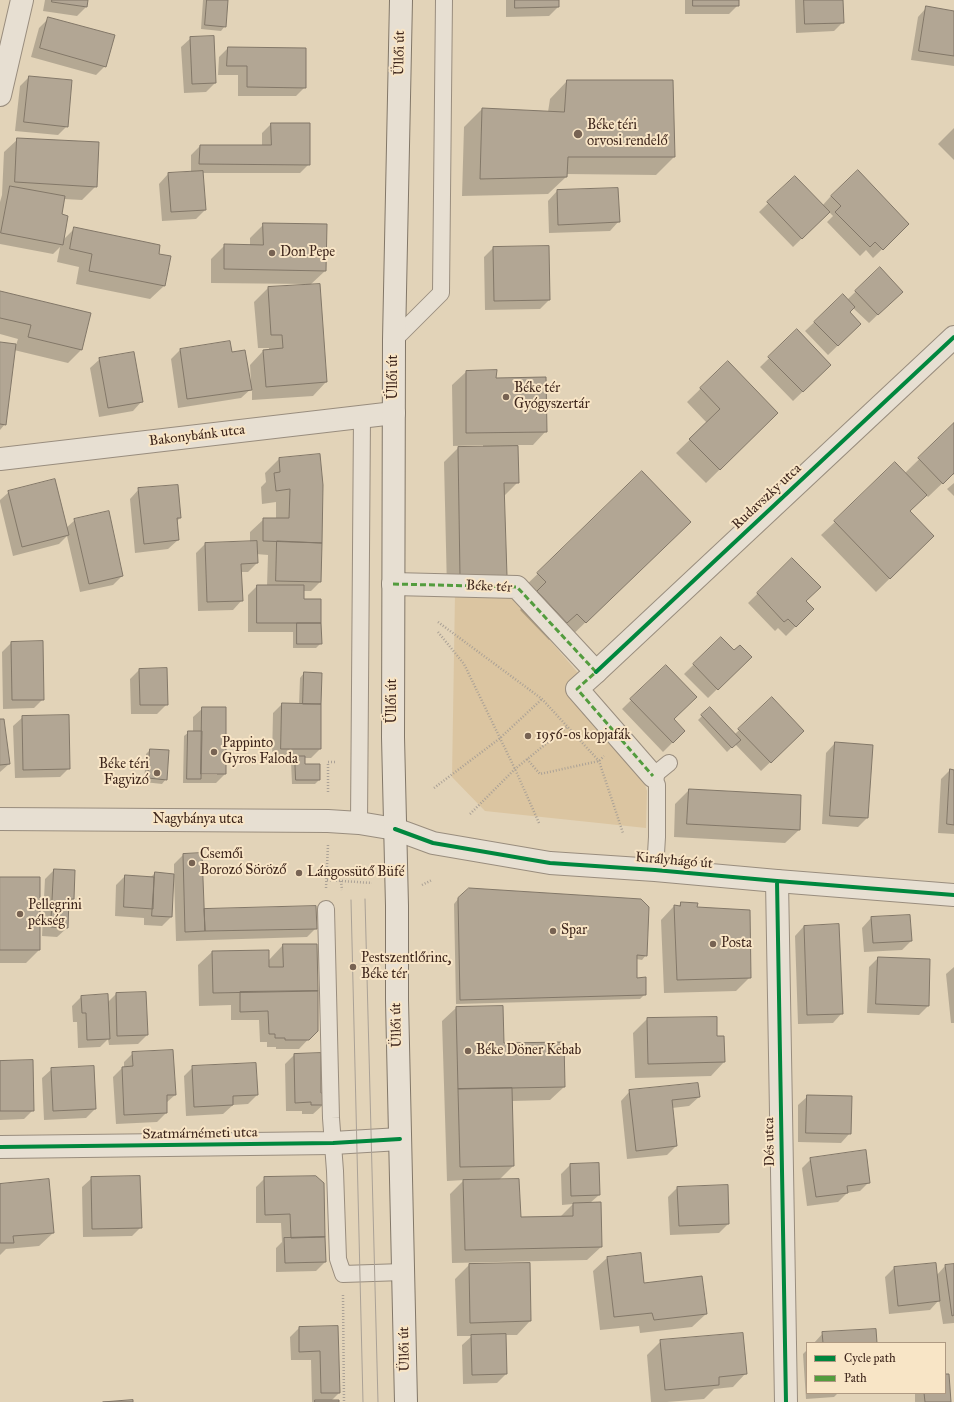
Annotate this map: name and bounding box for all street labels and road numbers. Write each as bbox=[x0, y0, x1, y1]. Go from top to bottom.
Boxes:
street label: Üllői út bbox=[391, 30, 409, 76]
street label: Üllői út bbox=[386, 354, 402, 400]
street label: Bakonybánk utca bbox=[148, 422, 246, 450]
street label: Rudavszky utca bbox=[729, 461, 805, 533]
street label: Béke tér bbox=[465, 577, 513, 597]
street label: Üllői út bbox=[385, 678, 401, 724]
street label: Nagybánya utca bbox=[153, 812, 243, 828]
street label: Királyhágó út bbox=[635, 849, 713, 873]
street label: Üllői út bbox=[388, 1002, 406, 1048]
street label: Dés utca bbox=[761, 1117, 779, 1167]
street label: Szatmárnémeti utca bbox=[142, 1125, 258, 1143]
street label: Üllői út bbox=[396, 1326, 414, 1372]

